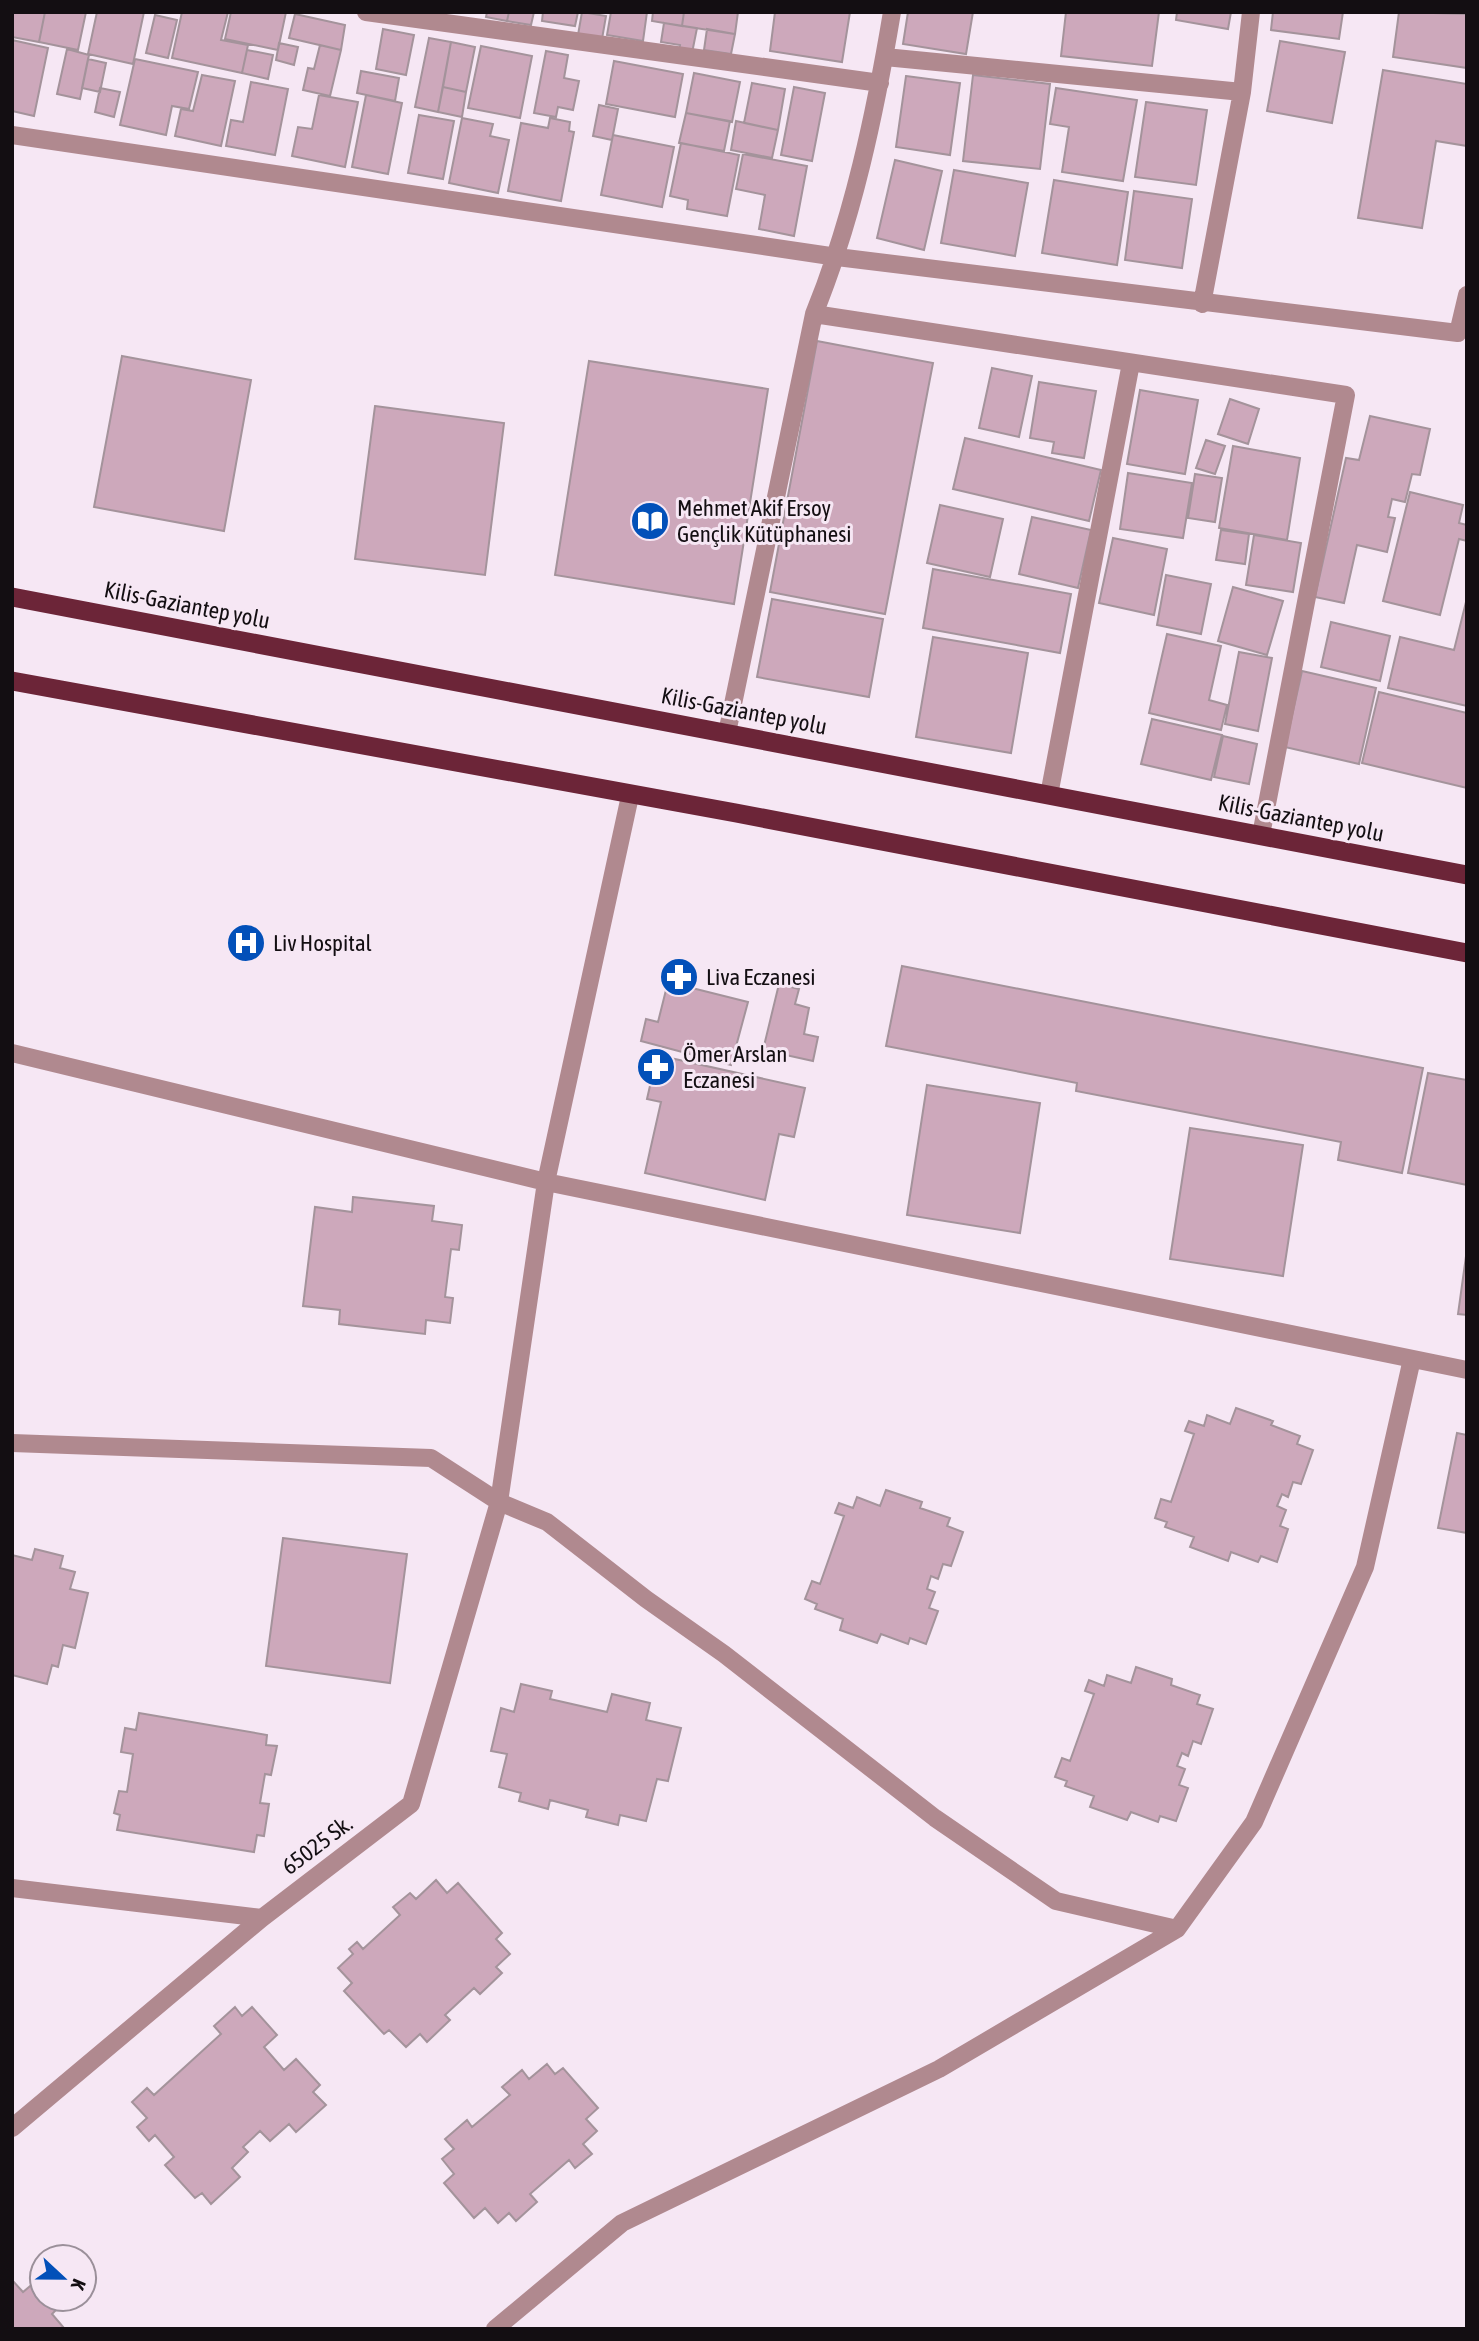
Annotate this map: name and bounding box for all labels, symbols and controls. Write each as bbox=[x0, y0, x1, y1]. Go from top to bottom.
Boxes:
place label: Mehmet Akif Ersoy Gençlik Kütüphanesi bbox=[677, 495, 852, 547]
library icon: Mehmet Akif Ersoy Gençlik Kütüphanesi bbox=[629, 500, 671, 542]
street label: Kilis-Gaziantep yolu bbox=[102, 576, 272, 634]
street label: Kilis-Gaziantep yolu bbox=[659, 682, 829, 740]
street label: Kilis-Gaziantep yolu bbox=[1216, 789, 1386, 847]
hospital icon: Liv Hospital bbox=[225, 922, 267, 964]
place label: Liv Hospital bbox=[273, 930, 372, 956]
pharmacy icon: Liva Eczanesi bbox=[658, 956, 700, 998]
place label: Liva Eczanesi bbox=[706, 964, 816, 990]
place label: Ömer Arslan Eczanesi bbox=[683, 1041, 788, 1093]
pharmacy icon: Ömer Arslan Eczanesi bbox=[635, 1046, 677, 1088]
street label: 65025 Sk. bbox=[277, 1810, 357, 1880]
north arrow bbox=[28, 2243, 98, 2313]
text: K bbox=[67, 2276, 91, 2293]

